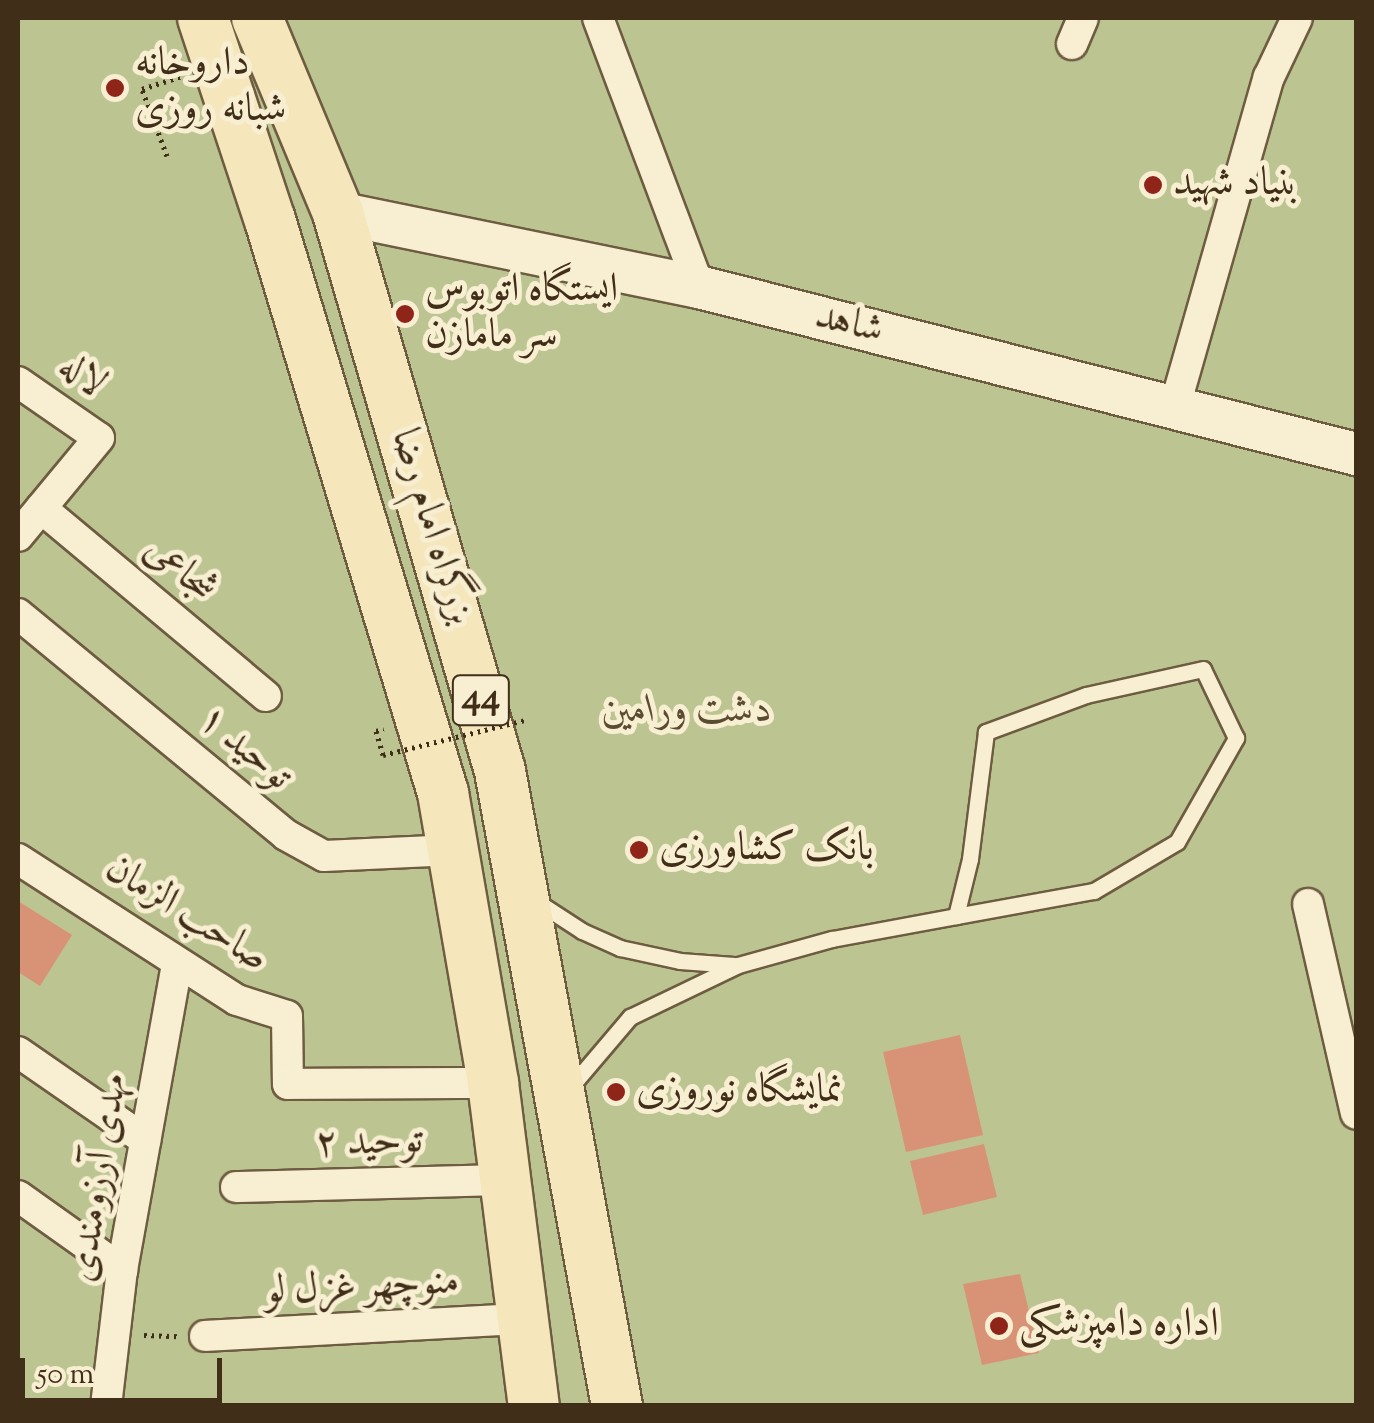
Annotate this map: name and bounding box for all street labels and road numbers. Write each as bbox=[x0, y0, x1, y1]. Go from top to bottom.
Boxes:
street label: شاهد bbox=[810, 293, 888, 357]
street label: لاله bbox=[48, 344, 114, 410]
street label: بزرگراه امام رضا bbox=[379, 423, 483, 631]
street label: شجاعی bbox=[133, 527, 225, 615]
road number: 44 bbox=[451, 667, 511, 733]
street label: توحید ۱ bbox=[187, 696, 301, 802]
street label: صاحب الزمان bbox=[95, 846, 277, 984]
street label: مهدی آرزومندی bbox=[60, 1070, 140, 1286]
street label: توحید ۲ bbox=[314, 1118, 424, 1170]
street label: منوچهر غزل لو bbox=[264, 1259, 460, 1317]

